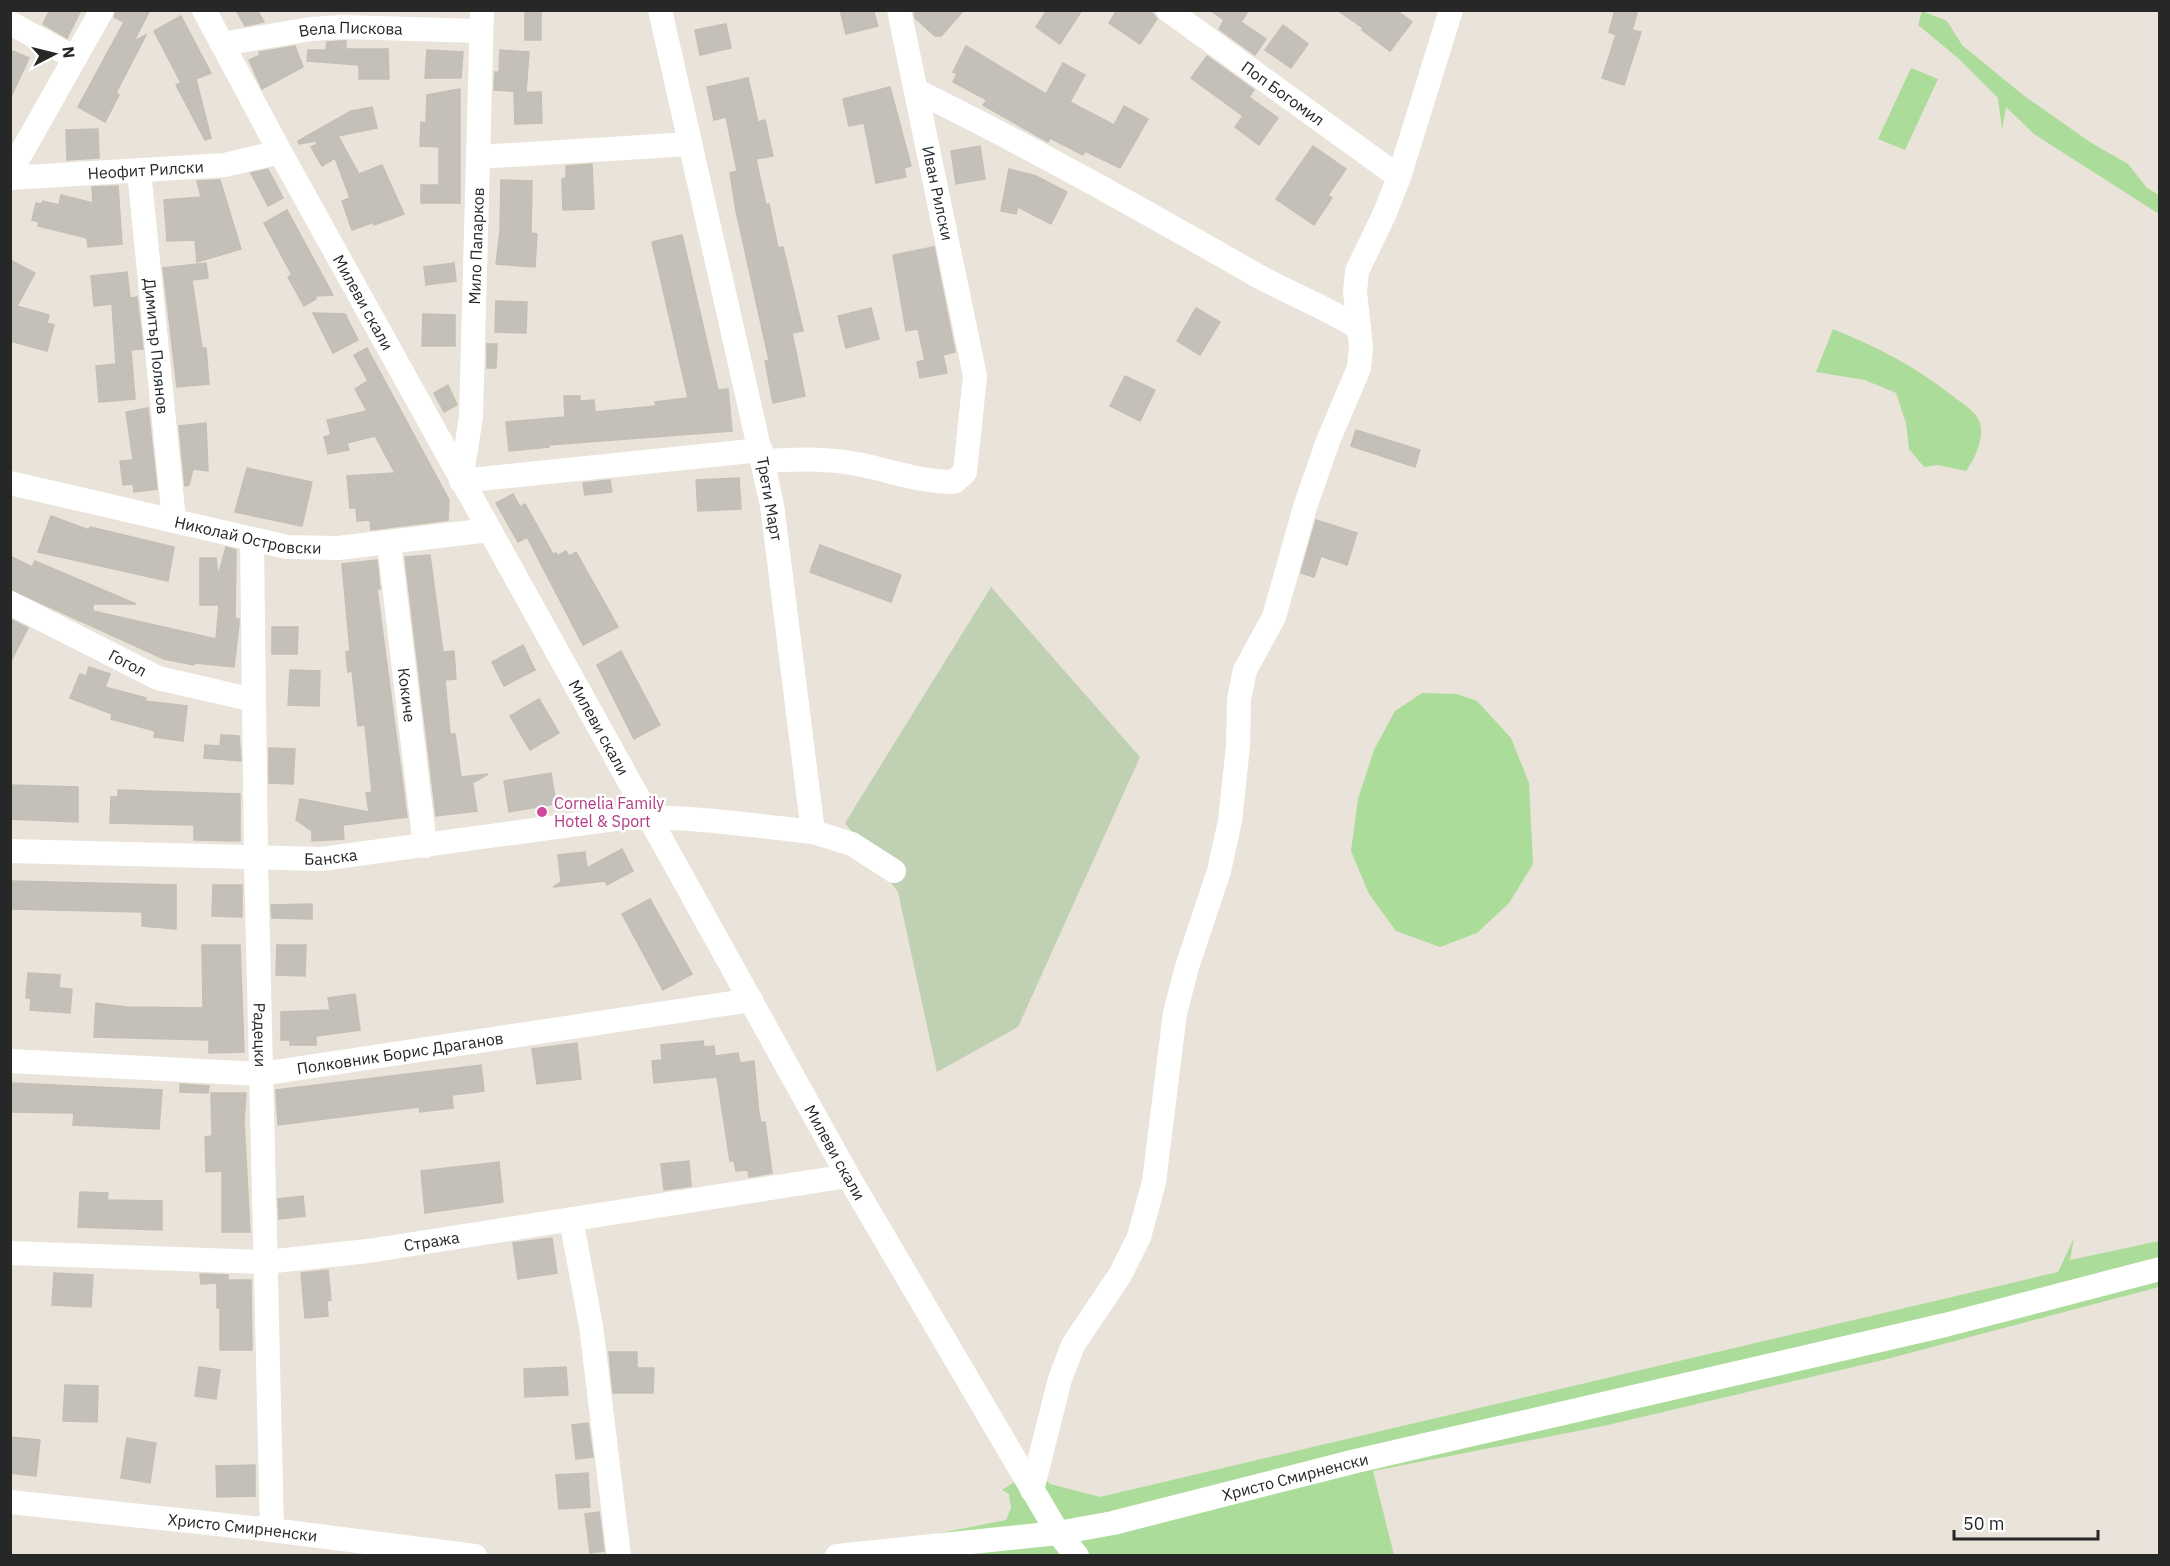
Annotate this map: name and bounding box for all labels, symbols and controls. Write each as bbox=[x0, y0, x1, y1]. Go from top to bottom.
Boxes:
street label: Вела Пискова bbox=[297, 17, 403, 41]
north arrow bbox=[24, 24, 84, 84]
text: N bbox=[58, 45, 80, 59]
street label: Поп Богомил bbox=[1238, 57, 1328, 130]
street label: Иван Рилски bbox=[918, 144, 958, 242]
street label: Неофит Рилски bbox=[87, 156, 204, 183]
street label: Мило Папарков bbox=[464, 187, 488, 305]
street label: Милеви скали bbox=[329, 251, 398, 354]
street label: Димитър Полянов bbox=[140, 277, 173, 415]
street label: Трети Март bbox=[753, 455, 787, 543]
street label: Николай Островски bbox=[173, 511, 322, 558]
street label: Гогол bbox=[105, 645, 150, 681]
street label: Кокиче bbox=[394, 667, 420, 724]
street label: Милеви скали bbox=[565, 676, 634, 779]
place label: Cornelia Family Hotel & Sport bbox=[554, 793, 664, 831]
marker: Cornelia Family Hotel & Sport bbox=[535, 805, 549, 819]
street label: Банска bbox=[304, 844, 359, 869]
street label: Радецки bbox=[249, 1002, 271, 1067]
street label: Полковник Борис Драганов bbox=[295, 1028, 505, 1078]
street label: Милеви скали bbox=[800, 1101, 870, 1204]
street label: Стража bbox=[402, 1227, 461, 1255]
street label: Христо Смирненски bbox=[1220, 1448, 1370, 1505]
scale bar bbox=[1954, 1503, 2098, 1541]
street label: Христо Смирненски bbox=[167, 1509, 319, 1546]
text: 50 m bbox=[1963, 1512, 2005, 1535]

